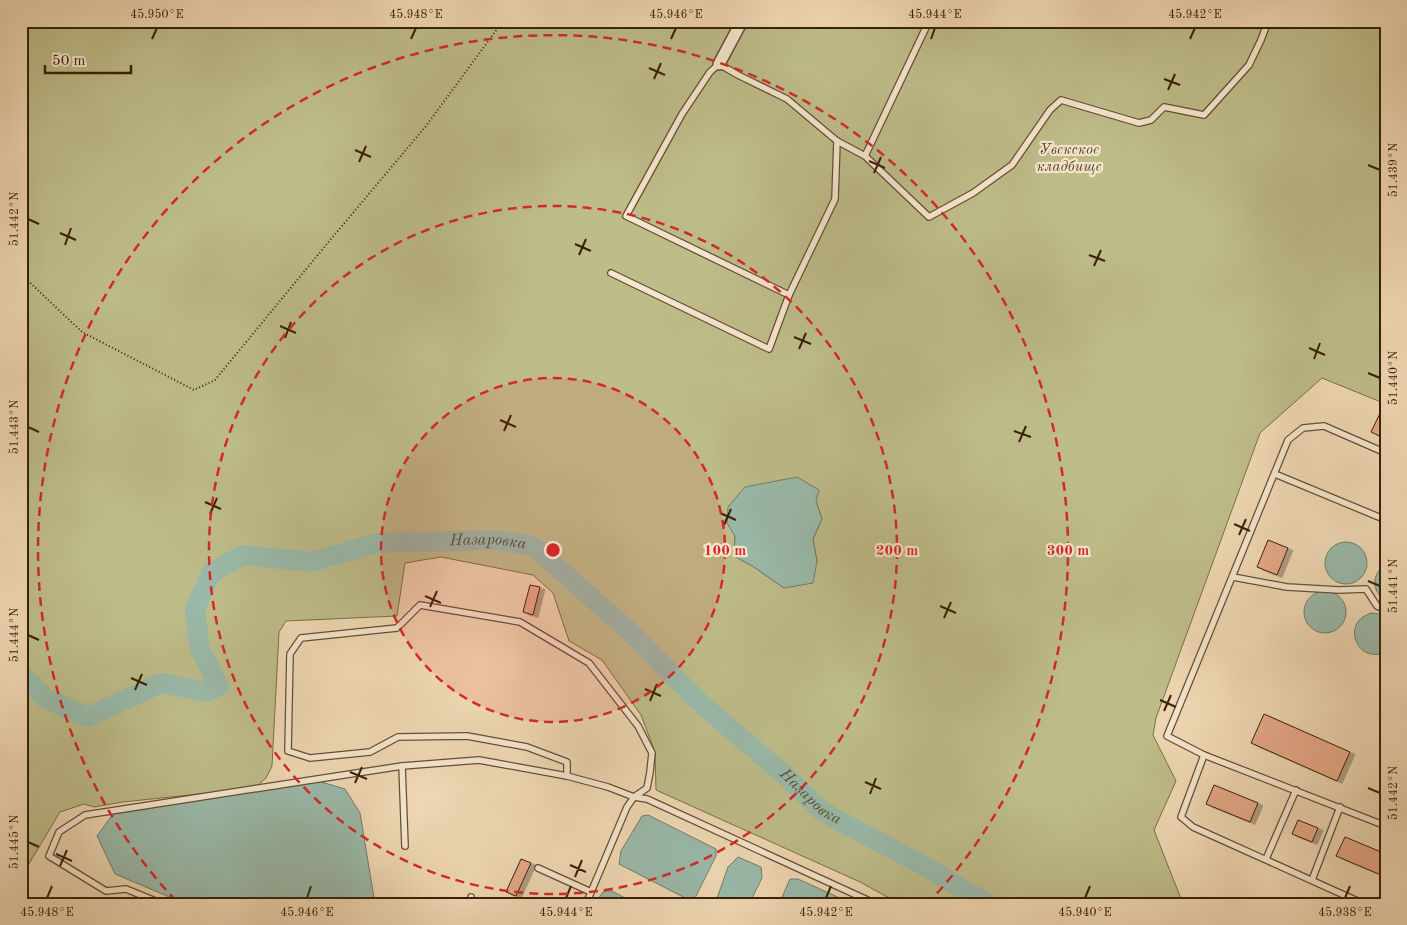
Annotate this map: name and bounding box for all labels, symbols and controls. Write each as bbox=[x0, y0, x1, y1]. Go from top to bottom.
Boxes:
text: 45.950°E bbox=[130, 8, 184, 21]
text: 45.948°E bbox=[389, 8, 443, 21]
text: 45.946°E bbox=[649, 8, 703, 21]
text: 45.944°E bbox=[908, 8, 962, 21]
text: 45.942°E bbox=[1168, 8, 1222, 21]
scale bar bbox=[45, 42, 131, 74]
text: 50 m bbox=[52, 54, 86, 69]
park label: Увекское кладбище bbox=[1036, 143, 1102, 175]
text: 51.439°N bbox=[1387, 143, 1400, 197]
text: 51.442°N bbox=[8, 192, 21, 246]
text: 51.440°N bbox=[1387, 351, 1400, 405]
text: 51.443°N bbox=[8, 400, 21, 454]
water label: Назаровка bbox=[449, 532, 528, 553]
centre of rings bbox=[544, 541, 562, 559]
text: 100 m bbox=[704, 544, 746, 559]
text: 200 m bbox=[876, 544, 918, 559]
text: 300 m bbox=[1047, 544, 1089, 559]
text: 51.441°N bbox=[1387, 559, 1400, 613]
text: 51.444°N bbox=[8, 608, 21, 662]
water label: Назаровка bbox=[775, 765, 844, 828]
text: 51.442°N bbox=[1387, 766, 1400, 820]
text: 51.445°N bbox=[8, 815, 21, 869]
text: 45.948°E bbox=[20, 906, 74, 919]
text: 45.946°E bbox=[280, 906, 334, 919]
text: 45.944°E bbox=[539, 906, 593, 919]
text: 45.942°E bbox=[799, 906, 853, 919]
text: 45.940°E bbox=[1058, 906, 1112, 919]
text: 45.938°E bbox=[1318, 906, 1372, 919]

